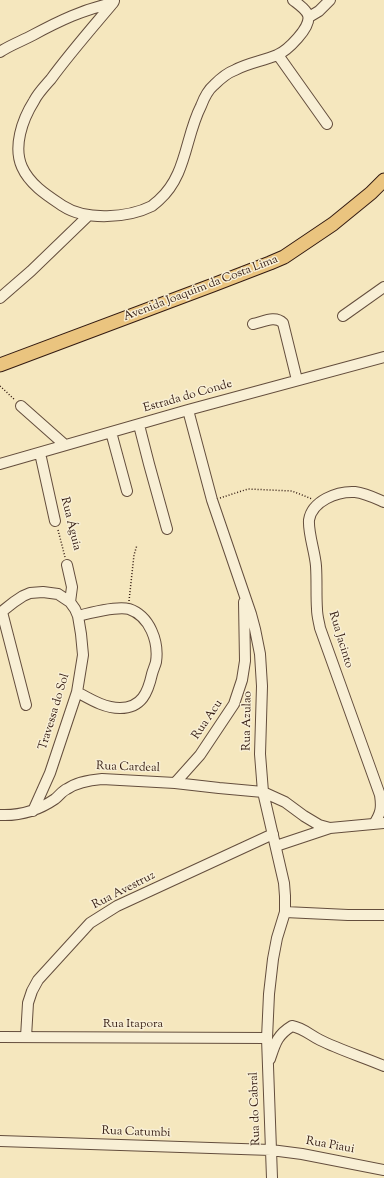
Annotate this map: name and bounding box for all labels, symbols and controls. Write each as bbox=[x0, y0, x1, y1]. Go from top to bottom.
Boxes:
street label: Avenida Joaquim da Costa Lima bbox=[122, 253, 280, 325]
street label: Estrada do Conde bbox=[142, 377, 234, 417]
street label: Rua Águia bbox=[56, 496, 84, 552]
street label: Rua Jacinto bbox=[325, 610, 355, 670]
street label: Travessa do Sol bbox=[37, 672, 73, 752]
street label: Rua Azulao bbox=[240, 691, 256, 751]
street label: Rua Acu bbox=[190, 697, 226, 743]
street label: Rua Cardeal bbox=[96, 760, 160, 776]
street label: Rua Avestruz bbox=[90, 869, 158, 913]
street label: Rua Itapora bbox=[103, 1018, 163, 1032]
street label: Rua do Cabral bbox=[248, 1072, 264, 1146]
street label: Rua Catumbi bbox=[101, 1125, 171, 1141]
street label: Rua Piaui bbox=[305, 1135, 355, 1157]

